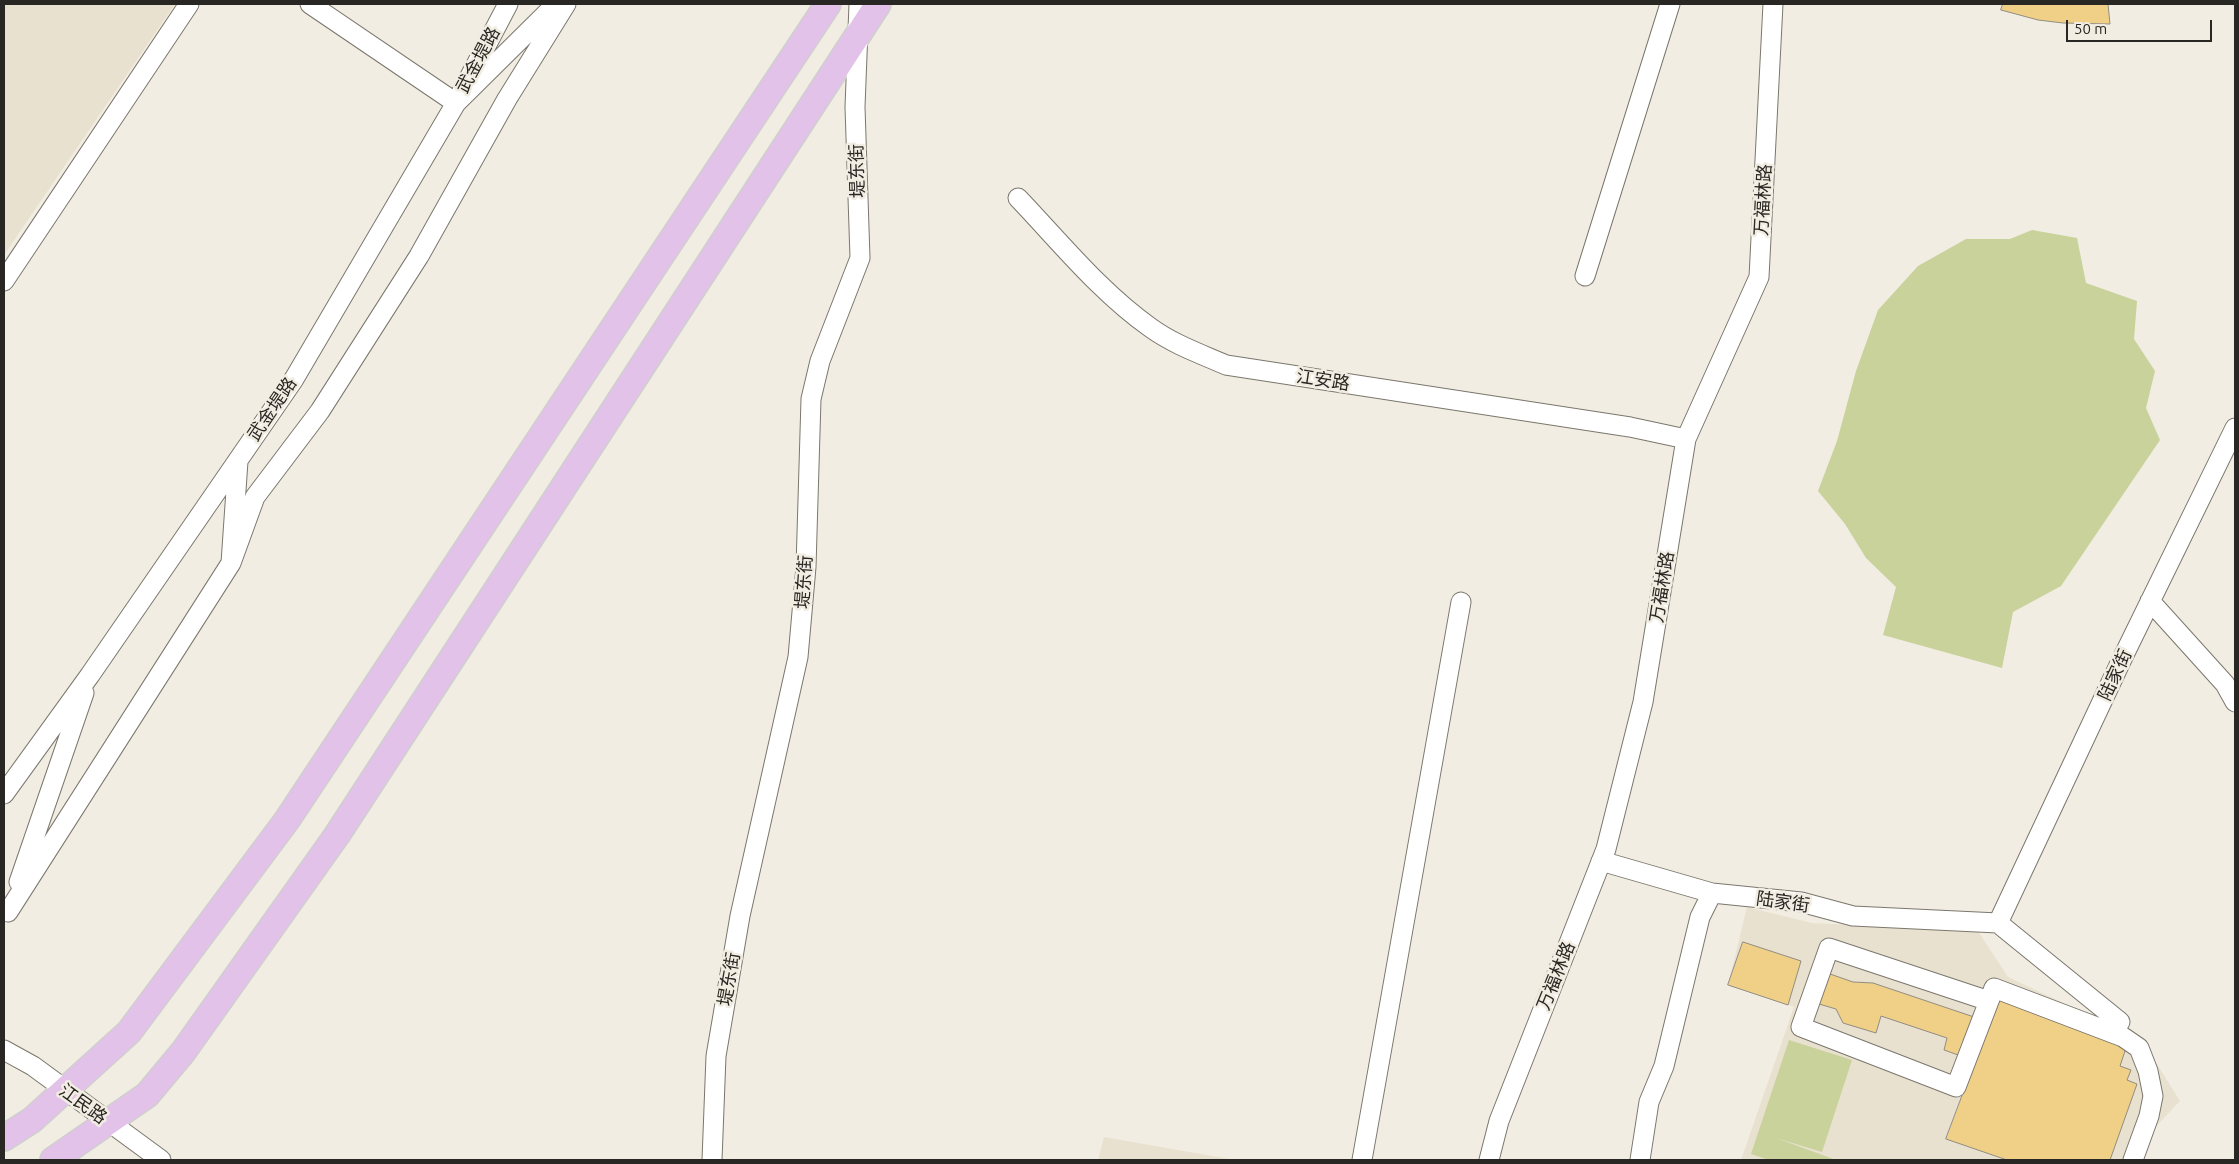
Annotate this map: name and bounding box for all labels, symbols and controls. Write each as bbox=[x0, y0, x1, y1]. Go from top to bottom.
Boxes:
scale bar bbox=[2069, 10, 2215, 42]
text: 50 m bbox=[2074, 20, 2107, 37]
street label: 武金堤路 bbox=[452, 23, 504, 97]
street label: 堤东街 bbox=[845, 144, 869, 198]
street label: 万福林路 bbox=[1750, 163, 1776, 237]
street label: 江安路 bbox=[1295, 365, 1351, 395]
street label: 武金堤路 bbox=[243, 373, 301, 445]
street label: 万福林路 bbox=[1646, 550, 1678, 624]
street label: 堤东街 bbox=[791, 554, 817, 610]
street label: 陆家街 bbox=[2094, 646, 2136, 704]
street label: 陆家街 bbox=[1755, 888, 1811, 916]
street label: 万福林路 bbox=[1533, 939, 1579, 1013]
street label: 堤东街 bbox=[714, 951, 744, 1007]
street label: 江民路 bbox=[55, 1079, 111, 1129]

